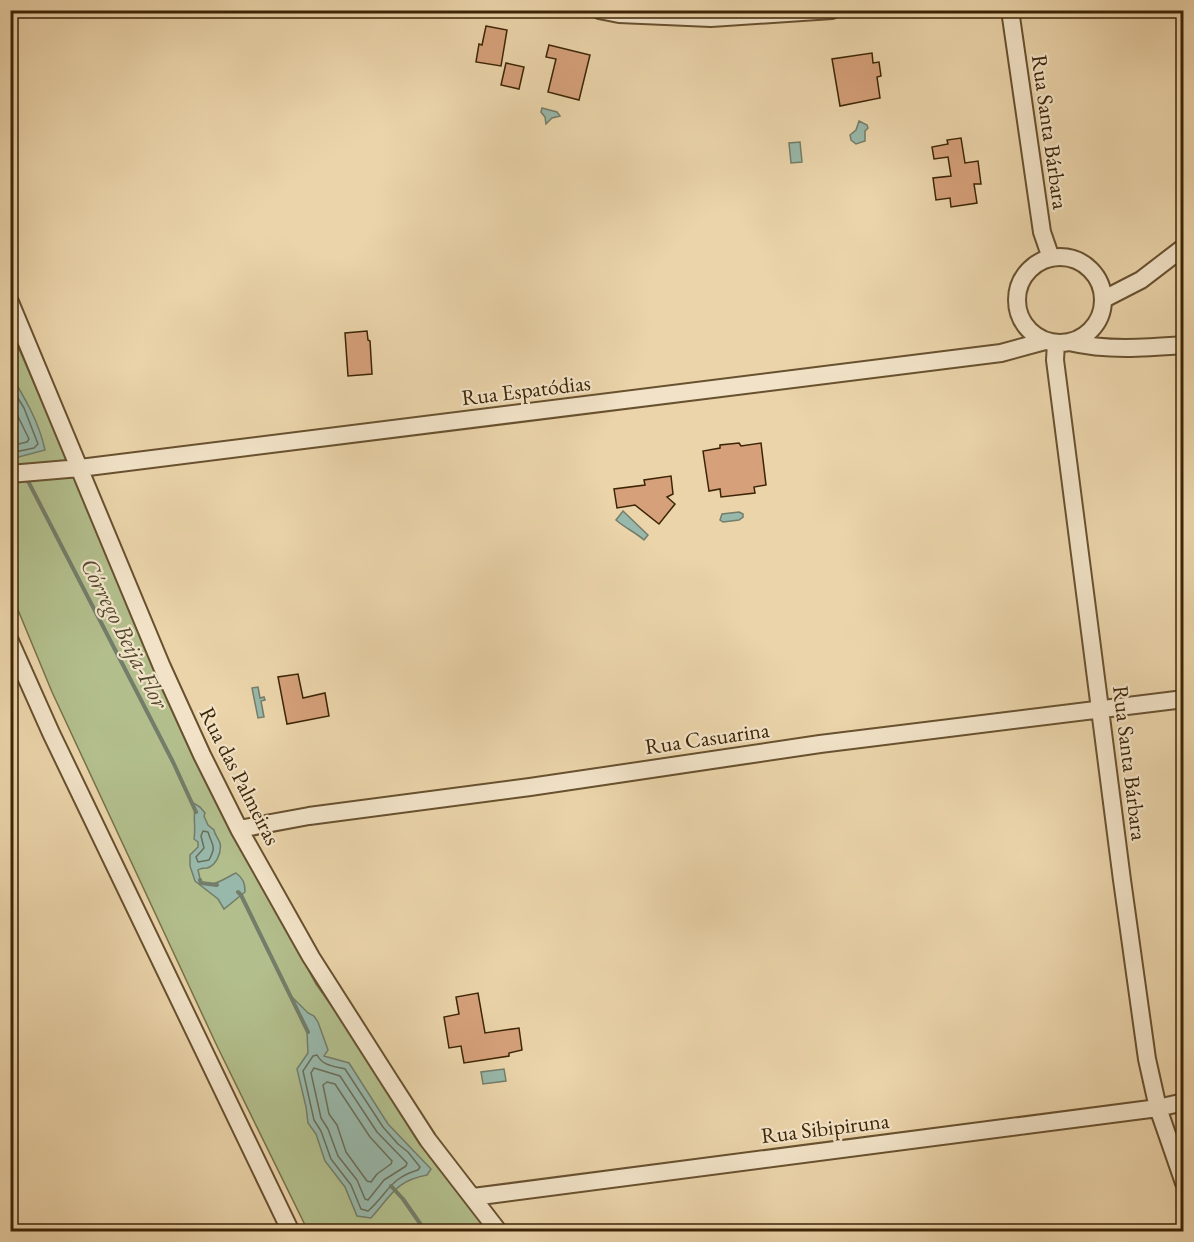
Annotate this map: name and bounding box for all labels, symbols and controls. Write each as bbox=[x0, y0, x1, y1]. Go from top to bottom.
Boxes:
street label: Rua Santa Bárbara bbox=[1025, 53, 1075, 211]
street label: Rua Espatódias bbox=[460, 368, 592, 412]
water label: Córrego Beija-Flor bbox=[74, 553, 177, 715]
street label: Rua Santa Bárbara bbox=[1106, 684, 1154, 842]
street label: Rua das Palmeiras bbox=[193, 702, 287, 850]
street label: Rua Casuarina bbox=[643, 715, 771, 761]
street label: Rua Sibipiruna bbox=[759, 1106, 891, 1150]

